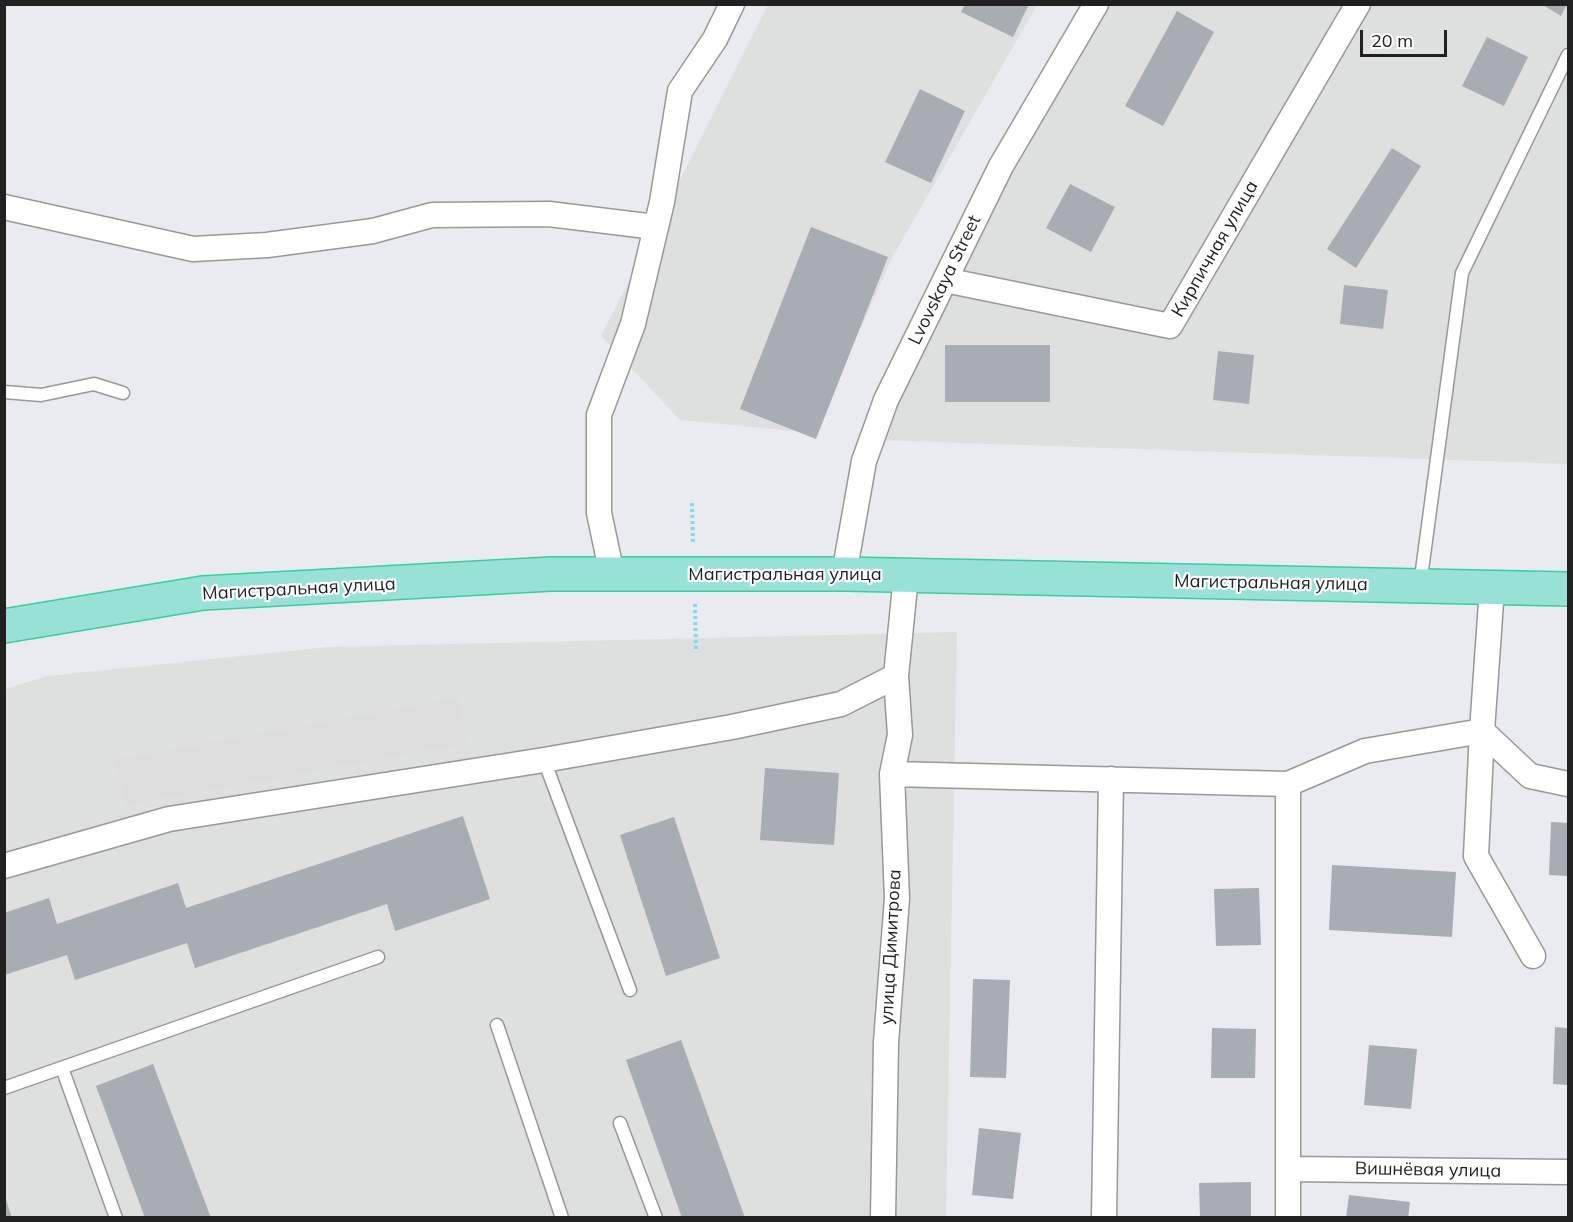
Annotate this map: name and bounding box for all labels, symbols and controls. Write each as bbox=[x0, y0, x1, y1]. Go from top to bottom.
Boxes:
scale bar bbox=[1363, 18, 1450, 56]
text: 20 m bbox=[1371, 29, 1413, 52]
street label: Кирпичная улица bbox=[1167, 177, 1263, 321]
street label: Lvovskaya Street bbox=[904, 212, 986, 348]
street label: Магистральная улица bbox=[688, 564, 882, 586]
street label: Магистральная улица bbox=[1174, 571, 1368, 595]
street label: Магистральная улица bbox=[202, 573, 396, 605]
street label: улица Димитрова bbox=[876, 869, 906, 1025]
street label: Вишнёвая улица bbox=[1355, 1158, 1501, 1182]

